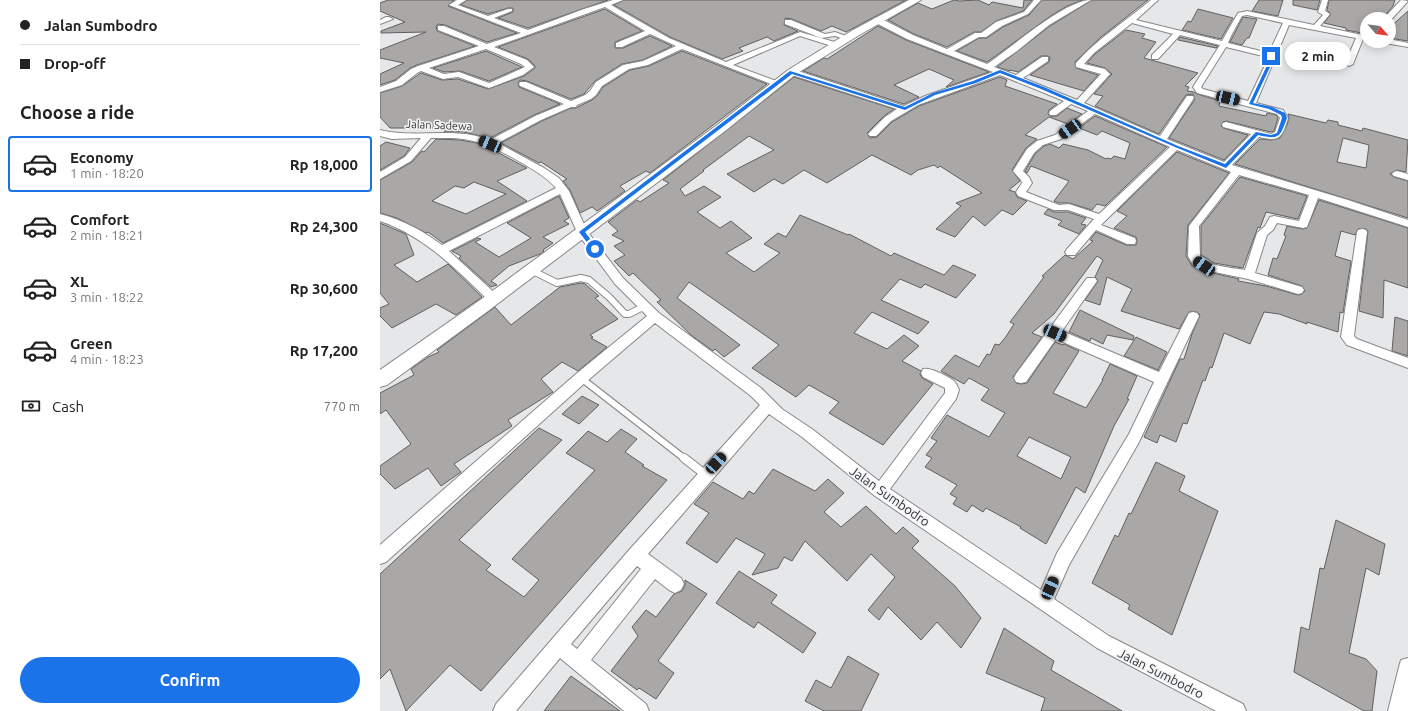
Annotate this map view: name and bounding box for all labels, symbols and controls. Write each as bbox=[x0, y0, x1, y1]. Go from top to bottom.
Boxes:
north arrow bbox=[1360, 12, 1396, 48]
map controls bbox=[1360, 12, 1396, 48]
text: Jalan Sumbodro bbox=[44, 17, 157, 34]
callout: 2 min bbox=[1285, 42, 1351, 70]
route end bbox=[1262, 47, 1280, 65]
text: 2 min bbox=[1302, 49, 1334, 63]
text: Drop-off bbox=[44, 55, 106, 72]
car bbox=[1215, 89, 1241, 107]
text: Choose a ride bbox=[20, 102, 134, 122]
car bbox=[1057, 117, 1083, 141]
street label: Jalan Sadewa bbox=[406, 118, 472, 132]
car bbox=[477, 134, 503, 154]
icon: car bbox=[22, 146, 58, 182]
text: Economy bbox=[70, 149, 134, 166]
text: Rp 18,000 bbox=[290, 156, 358, 173]
text: 1 min · 18:20 bbox=[70, 166, 144, 180]
icon: car bbox=[22, 208, 58, 244]
text: Comfort bbox=[70, 211, 129, 228]
text: Rp 24,300 bbox=[290, 218, 358, 235]
text: 2 min · 18:21 bbox=[70, 228, 144, 242]
route start bbox=[586, 240, 604, 258]
car bbox=[1191, 254, 1217, 278]
icon: car bbox=[22, 270, 58, 306]
text: XL bbox=[70, 273, 88, 290]
text: Rp 30,600 bbox=[290, 280, 358, 297]
text: 3 min · 18:22 bbox=[70, 290, 144, 304]
car bbox=[1042, 323, 1068, 343]
icon: car bbox=[22, 332, 58, 368]
text: Green bbox=[70, 335, 112, 352]
text: Rp 17,200 bbox=[290, 342, 358, 359]
text: 4 min · 18:23 bbox=[70, 352, 144, 366]
icon: cash bbox=[20, 395, 42, 417]
text: Cash bbox=[52, 398, 84, 415]
text: 770 m bbox=[324, 399, 360, 413]
car bbox=[704, 450, 728, 476]
street label: Jalan Sumbodro bbox=[847, 463, 933, 529]
car bbox=[1040, 575, 1060, 601]
street label: Jalan Sumbodro bbox=[1116, 645, 1206, 701]
button: Confirm bbox=[20, 657, 360, 703]

